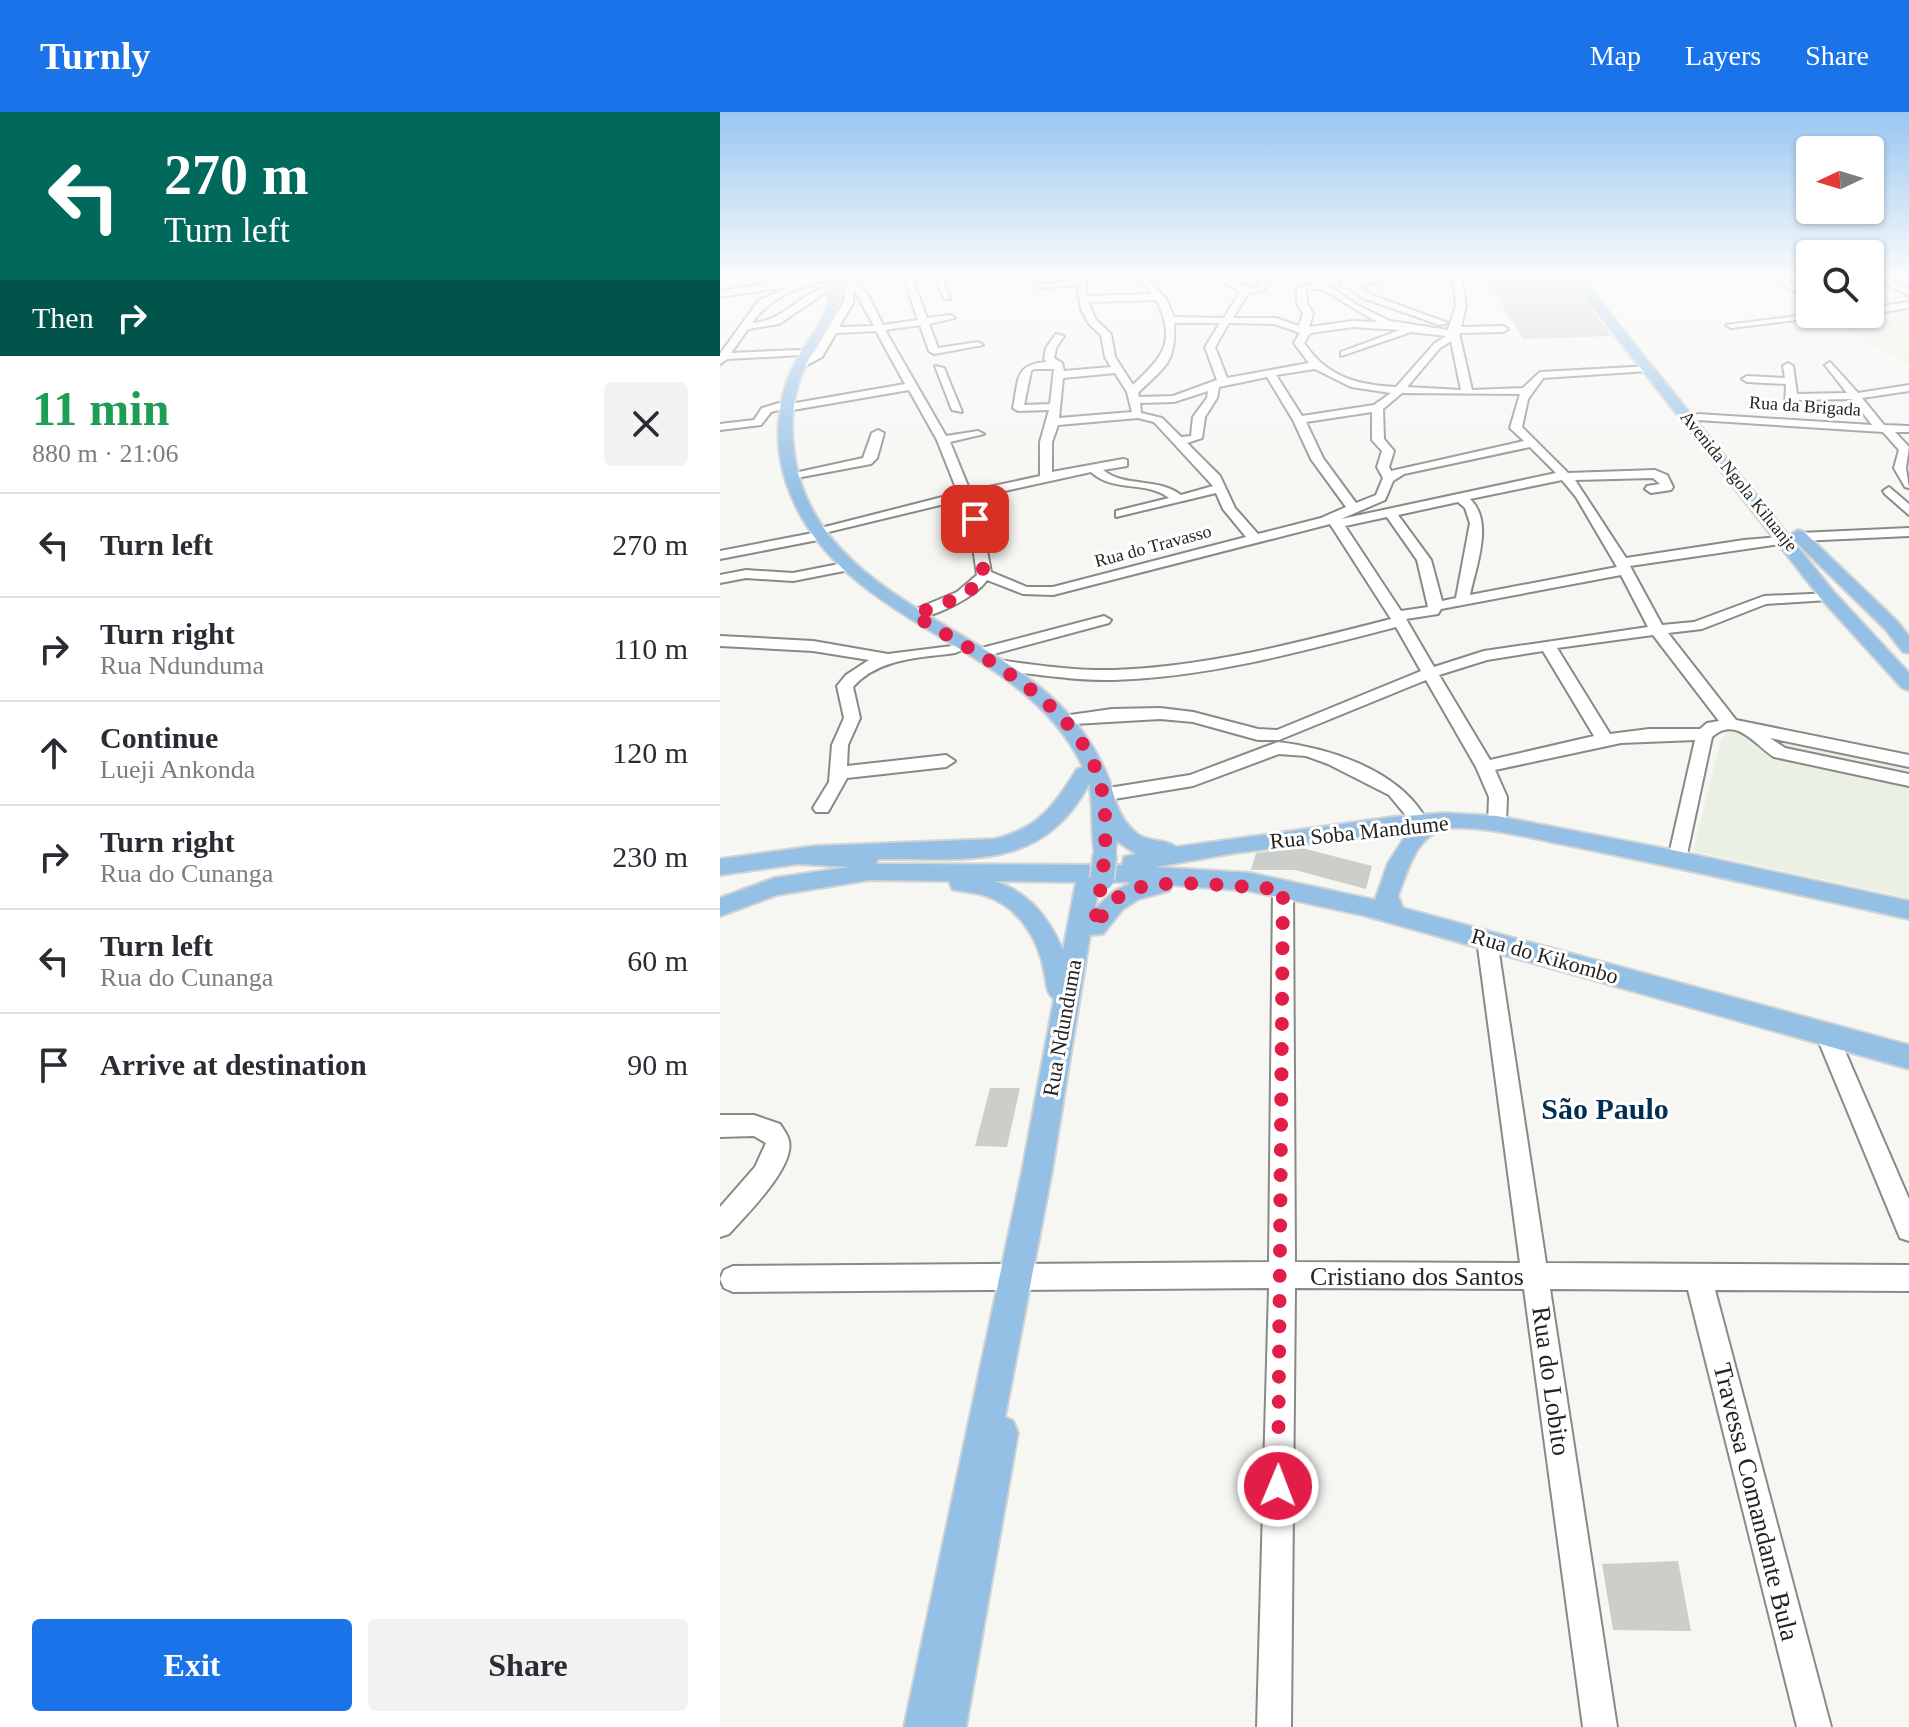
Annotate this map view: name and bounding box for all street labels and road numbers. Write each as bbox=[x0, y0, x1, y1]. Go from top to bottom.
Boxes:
street label: Rua da Brigada bbox=[1748, 392, 1862, 420]
street label: Avenida Ngola Kiluanje bbox=[1676, 407, 1802, 555]
street label: Rua do Travasso bbox=[1092, 521, 1214, 571]
street label: Rua Soba Mandume bbox=[1268, 810, 1450, 854]
street label: Rua do Kikombo bbox=[1469, 923, 1621, 989]
street label: Rua Ndunduma bbox=[1038, 957, 1086, 1098]
street label: Cristiano dos Santos bbox=[1310, 1262, 1524, 1291]
street label: Rua do Lobito bbox=[1526, 1305, 1576, 1457]
street label: Travessa Comandante Bula bbox=[1707, 1360, 1805, 1644]

